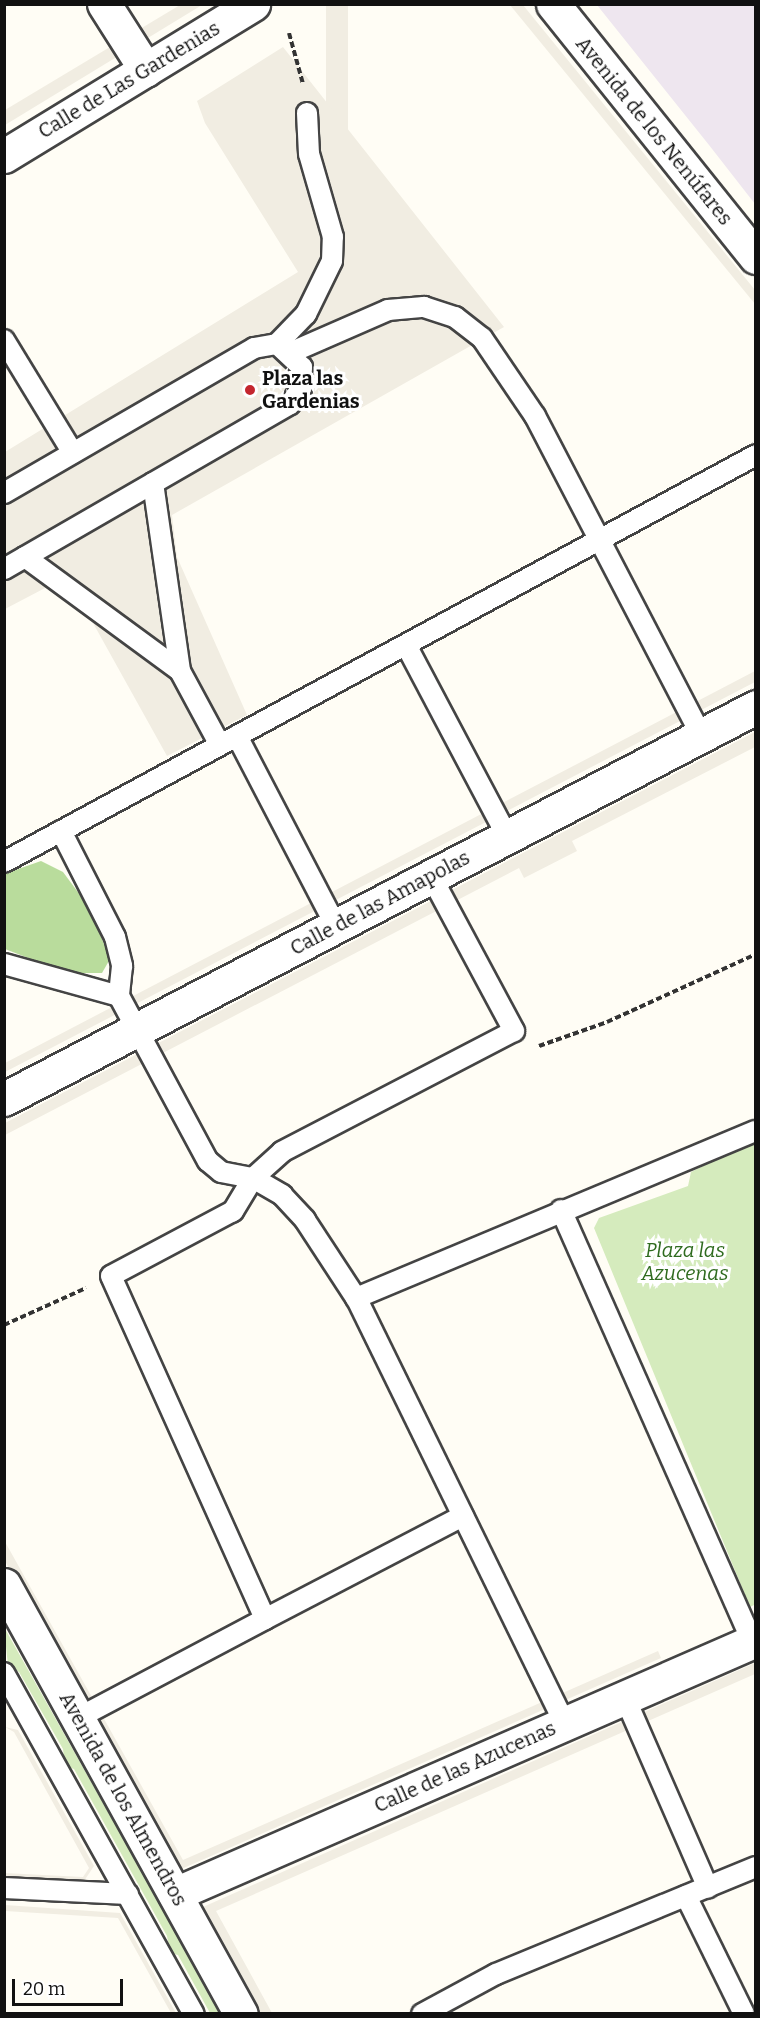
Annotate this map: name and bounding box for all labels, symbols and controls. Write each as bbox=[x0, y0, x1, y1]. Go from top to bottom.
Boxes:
street label: Calle de Las Gardenias bbox=[34, 16, 224, 144]
street label: Avenida de los Nenúfares bbox=[571, 32, 737, 230]
place label: Plaza las Gardenias bbox=[262, 366, 360, 413]
marker: Plaza las Gardenias bbox=[243, 383, 257, 397]
street label: Calle de las Amapolas bbox=[286, 845, 474, 961]
park label: Plaza las Azucenas bbox=[641, 1239, 729, 1286]
street label: Avenida de los Almendros bbox=[54, 1688, 192, 1910]
street label: Calle de las Azucenas bbox=[370, 1716, 560, 1818]
scale bar bbox=[15, 1967, 126, 2005]
text: 20 m bbox=[23, 1978, 65, 2000]

